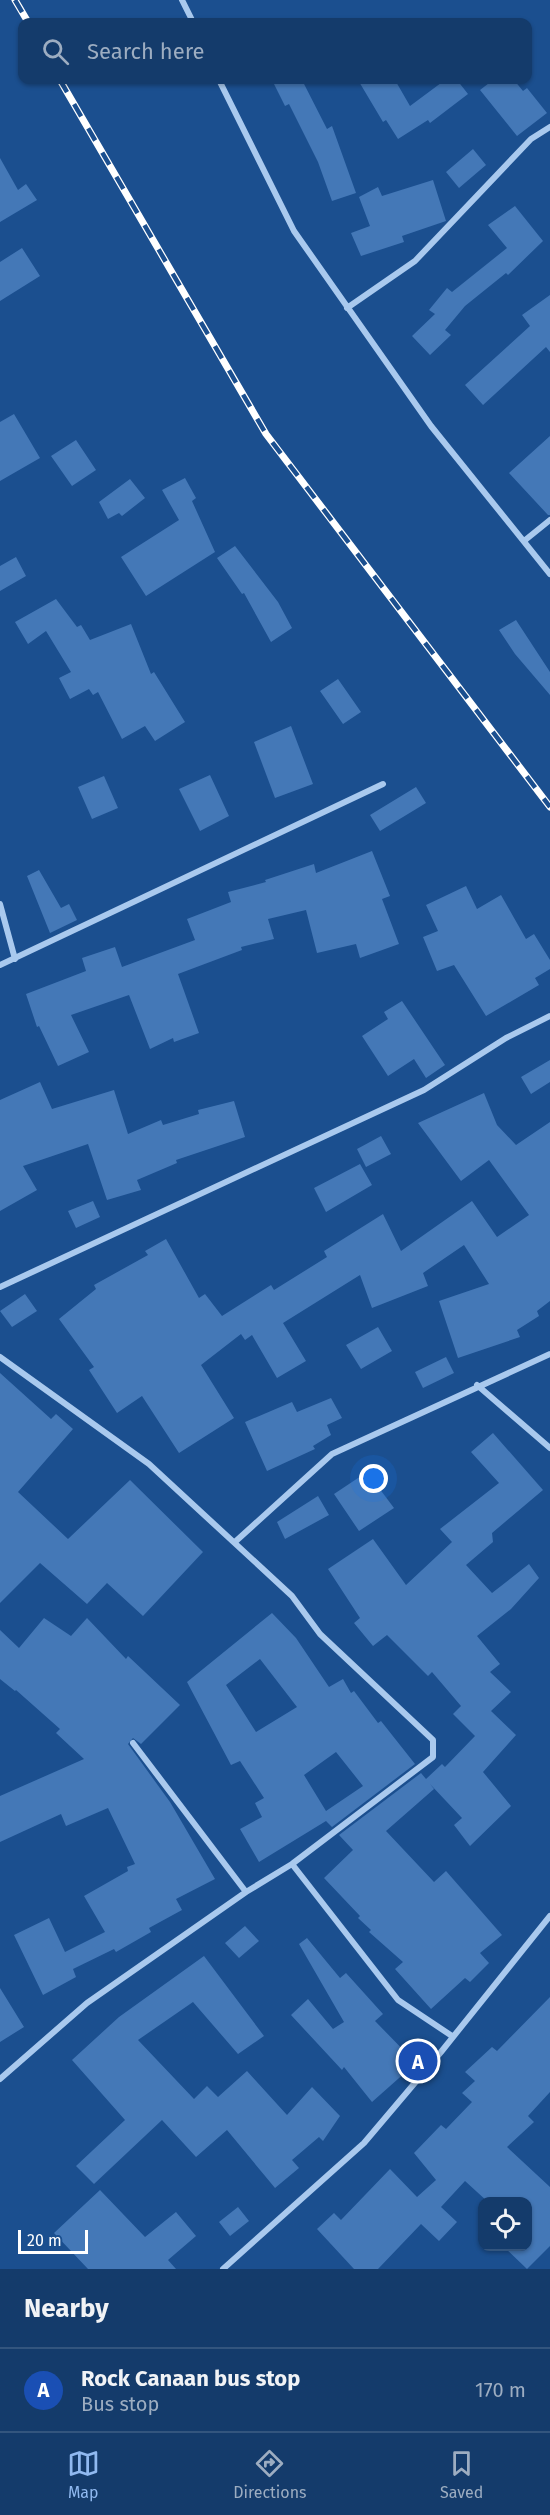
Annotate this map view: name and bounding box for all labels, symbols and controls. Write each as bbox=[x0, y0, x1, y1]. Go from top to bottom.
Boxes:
search box bbox=[18, 18, 532, 84]
icon: search bbox=[39, 35, 72, 68]
text: Search here bbox=[87, 38, 205, 65]
your location bbox=[359, 1464, 388, 1493]
pin: A bbox=[398, 2038, 438, 2084]
map controls bbox=[478, 2197, 532, 2251]
button: locate bbox=[478, 2197, 532, 2251]
scale bar bbox=[18, 2227, 88, 2254]
text: 20 m bbox=[27, 2231, 62, 2250]
text: Nearby bbox=[24, 2293, 109, 2324]
text: Rock Canaan bus stop bbox=[81, 2365, 300, 2392]
text: A bbox=[38, 2378, 49, 2402]
text: 170 m bbox=[475, 2378, 526, 2402]
text: Bus stop bbox=[81, 2392, 159, 2416]
tab: Map bbox=[67, 2447, 100, 2502]
tab: Directions bbox=[233, 2447, 307, 2502]
tab: Saved bbox=[440, 2447, 483, 2502]

